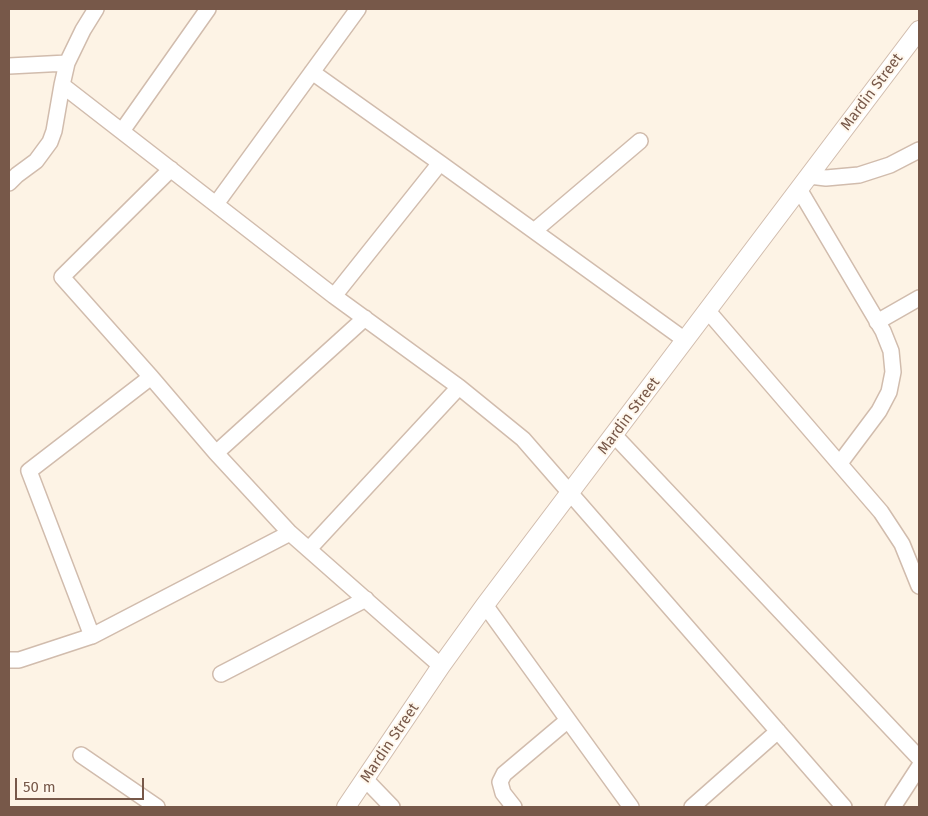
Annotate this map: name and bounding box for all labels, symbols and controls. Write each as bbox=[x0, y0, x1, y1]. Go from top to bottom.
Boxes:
street label: Mardin Street bbox=[837, 50, 907, 134]
street label: Mardin Street bbox=[594, 374, 664, 458]
street label: Mardin Street bbox=[357, 700, 423, 786]
scale bar bbox=[18, 768, 146, 800]
text: 50 m bbox=[23, 778, 56, 796]

